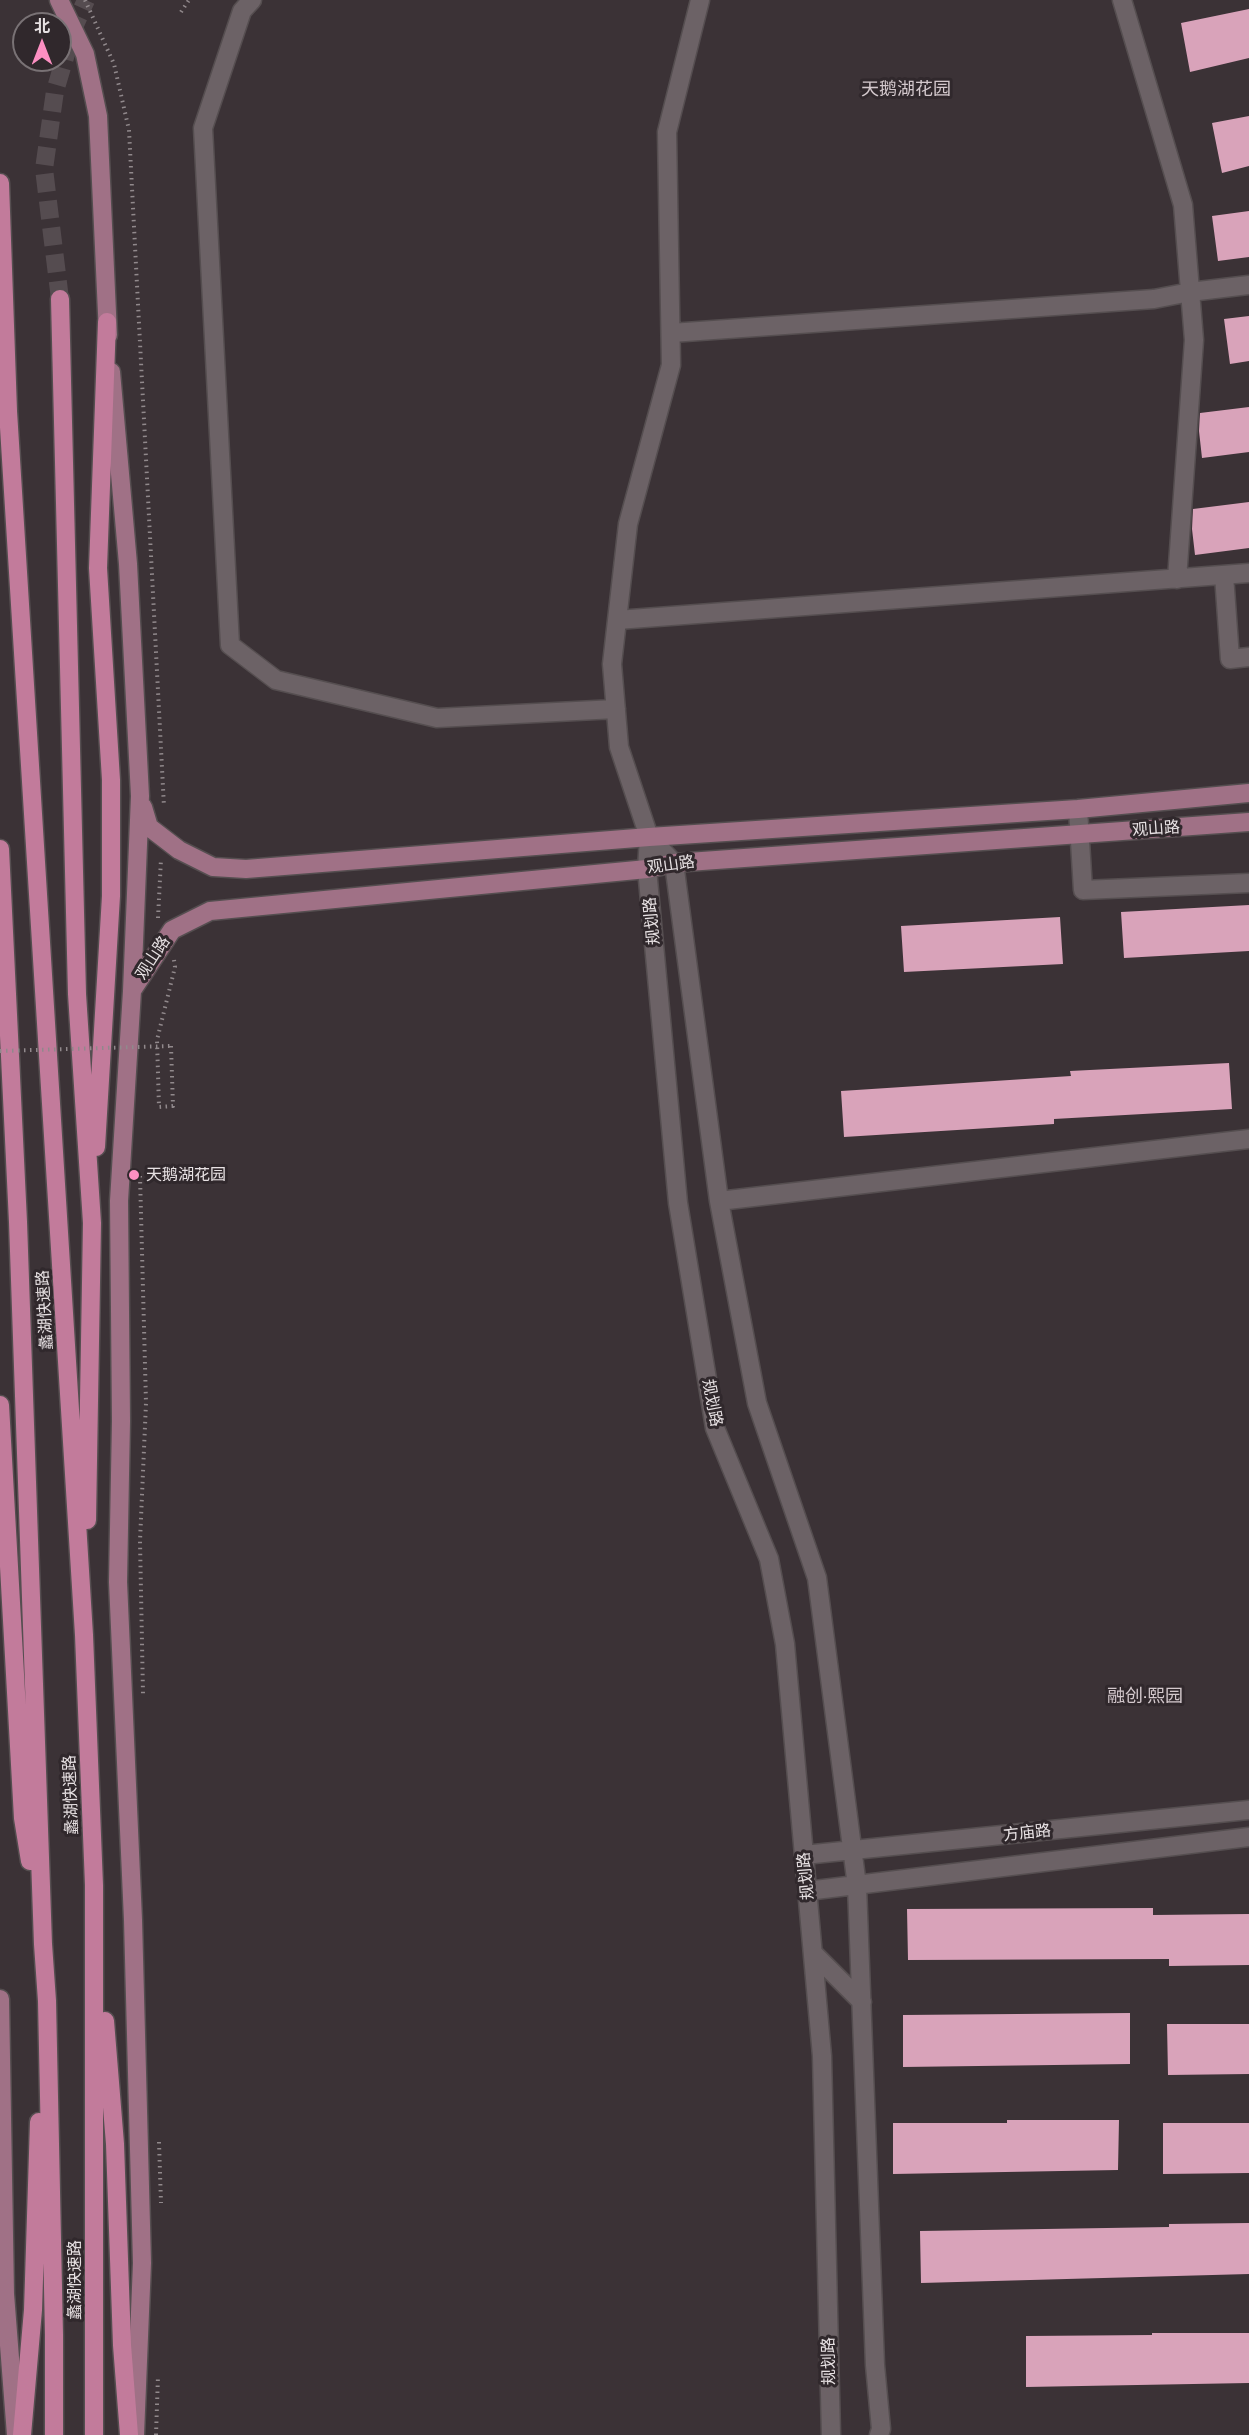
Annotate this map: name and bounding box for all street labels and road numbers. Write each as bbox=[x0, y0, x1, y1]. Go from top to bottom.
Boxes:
street label: 观山路 bbox=[1131, 818, 1181, 840]
street label: 观山路 bbox=[646, 852, 696, 878]
street label: 规划路 bbox=[640, 896, 664, 946]
street label: 观山路 bbox=[132, 933, 174, 983]
street label: 蠡湖快速路 bbox=[33, 1270, 57, 1350]
street label: 规划路 bbox=[698, 1378, 726, 1428]
street label: 蠡湖快速路 bbox=[60, 1755, 82, 1835]
street label: 方庙路 bbox=[1002, 1821, 1052, 1845]
street label: 规划路 bbox=[794, 1851, 818, 1901]
street label: 蠡湖快速路 bbox=[65, 2240, 85, 2320]
street label: 规划路 bbox=[819, 2337, 839, 2385]

